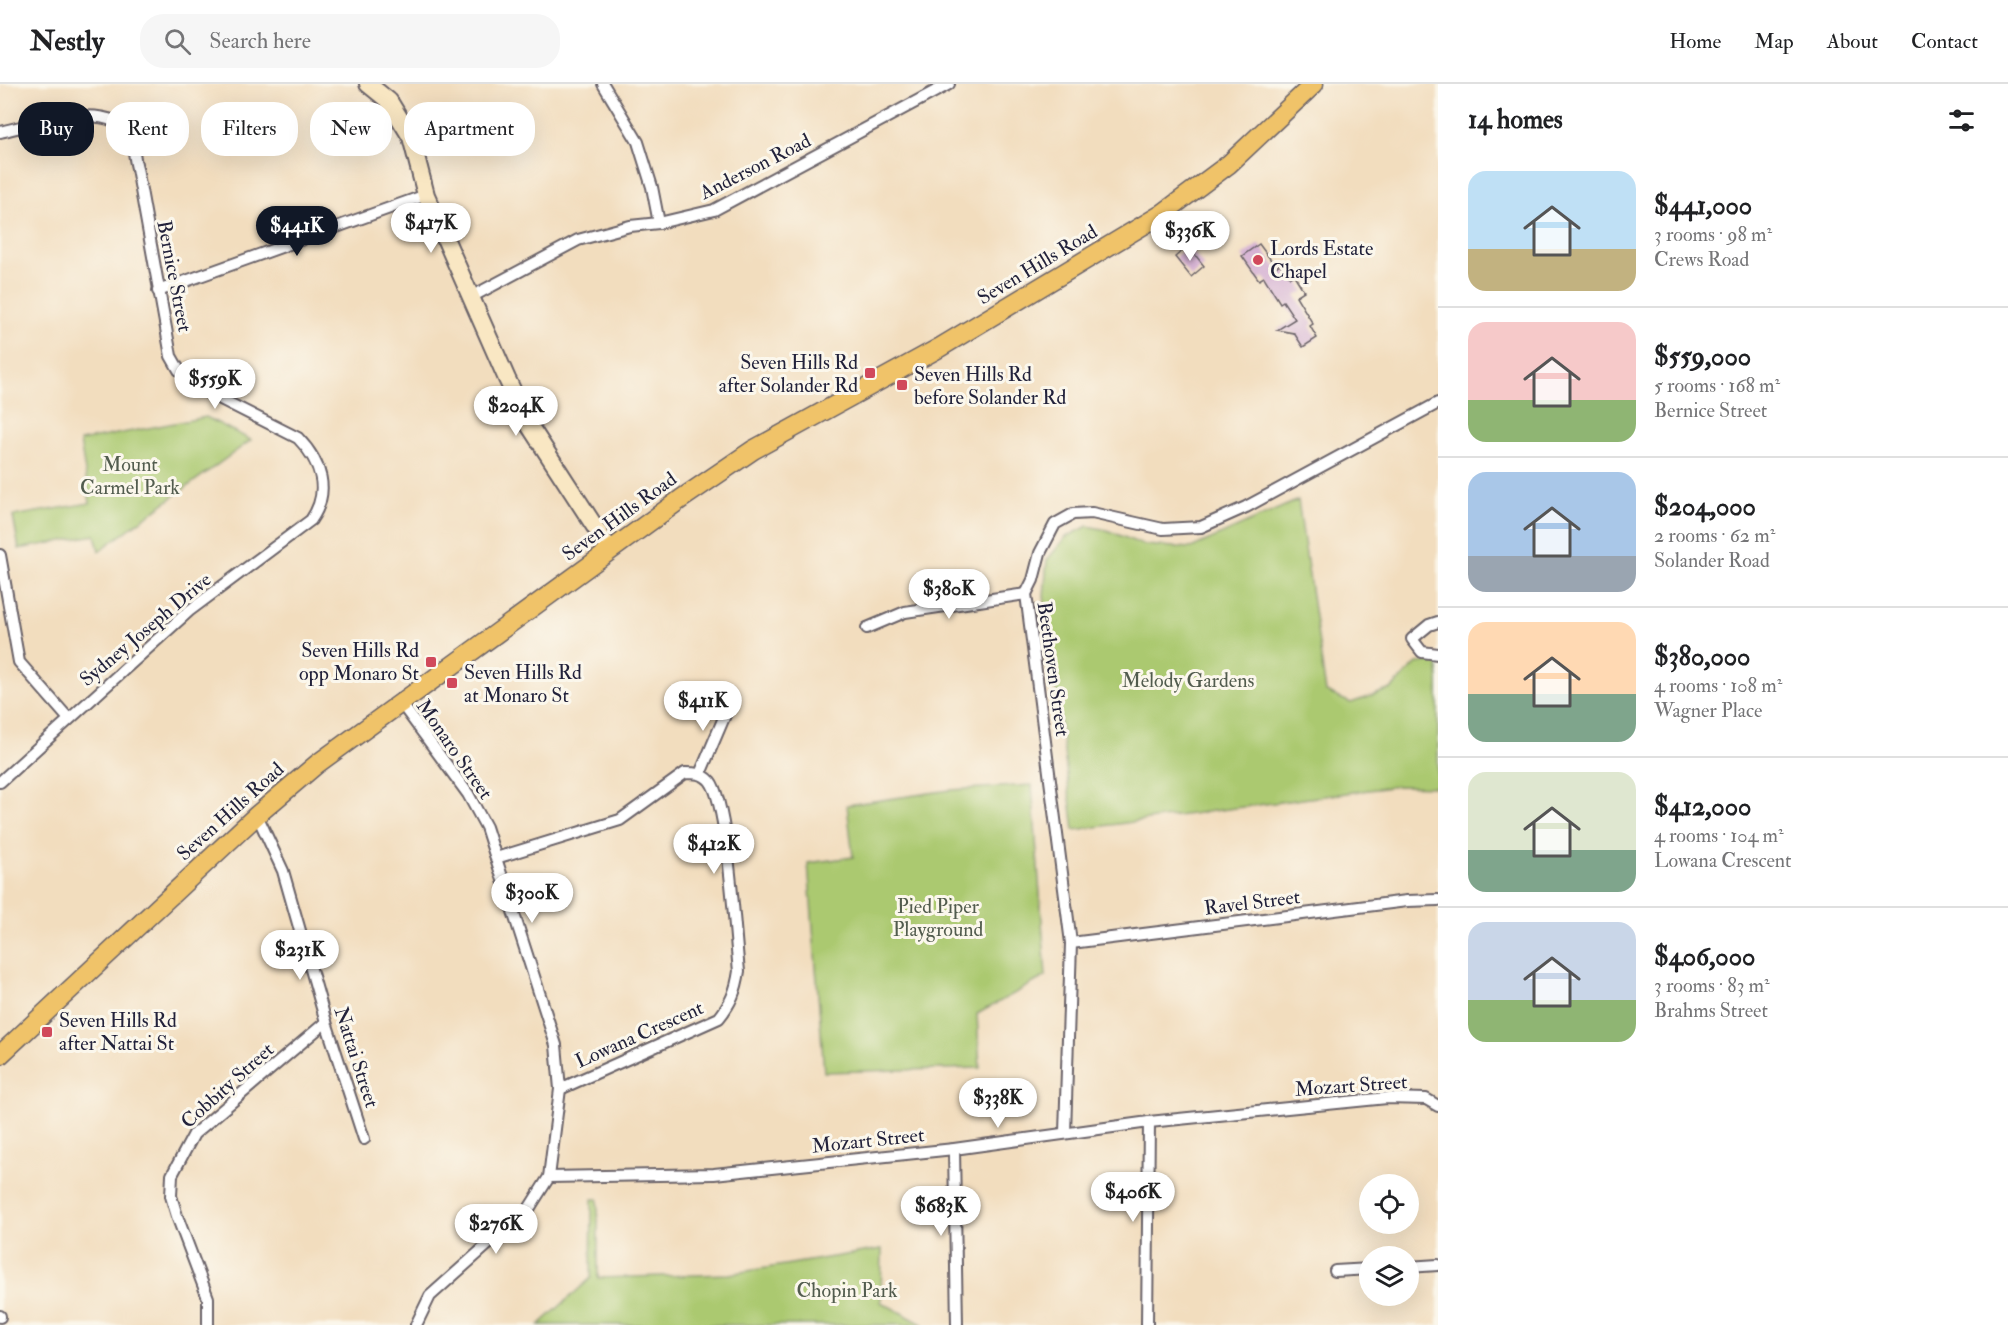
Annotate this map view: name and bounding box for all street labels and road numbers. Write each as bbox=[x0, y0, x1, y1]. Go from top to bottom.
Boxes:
street label: Anderson Road bbox=[695, 128, 815, 206]
street label: Bernice Street bbox=[151, 218, 198, 335]
street label: Seven Hills Road bbox=[973, 219, 1102, 310]
street label: Seven Hills Road bbox=[557, 466, 682, 566]
street label: Sydney Joseph Drive bbox=[74, 567, 217, 692]
street label: Beethoven Street bbox=[1032, 600, 1075, 739]
street label: Monaro Street bbox=[411, 694, 499, 805]
street label: Seven Hills Road bbox=[172, 757, 289, 866]
street label: Ravel Street bbox=[1203, 884, 1302, 921]
street label: Lowana Crescent bbox=[571, 995, 708, 1074]
street label: Nattai Street bbox=[328, 1004, 385, 1111]
street label: Cobbity Street bbox=[176, 1037, 279, 1134]
street label: Mozart Street bbox=[1294, 1069, 1409, 1102]
street label: Mozart Street bbox=[811, 1122, 926, 1159]

